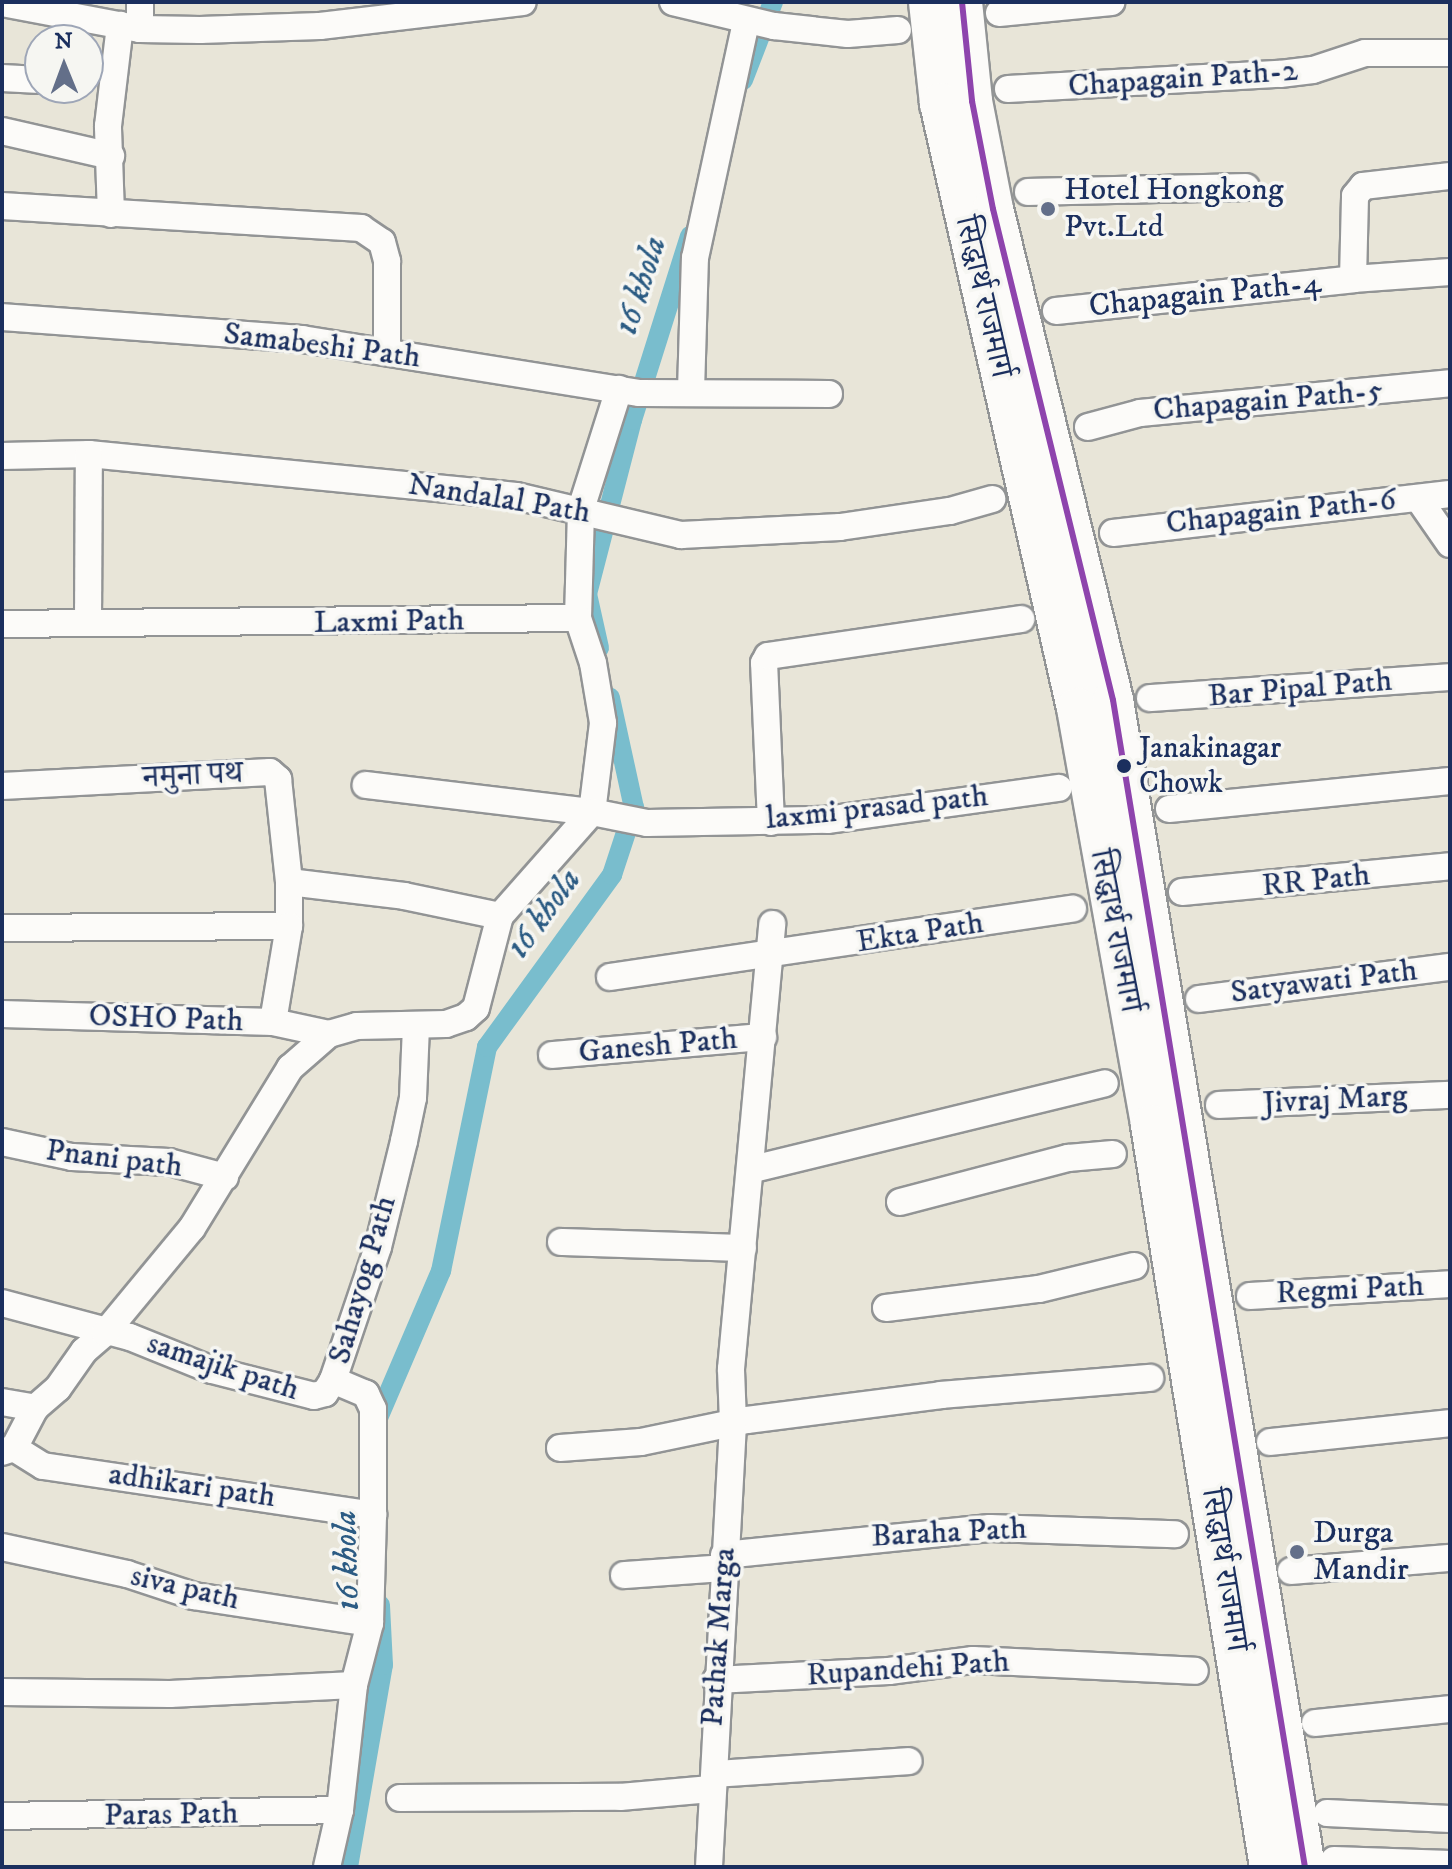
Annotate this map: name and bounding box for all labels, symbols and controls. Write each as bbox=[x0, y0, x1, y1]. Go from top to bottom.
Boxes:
north arrow bbox=[24, 24, 104, 104]
text: N bbox=[54, 28, 73, 55]
street label: Chapagain Path-2 bbox=[1067, 52, 1299, 106]
place label: Hotel Hongkong Pvt.Ltd bbox=[1064, 172, 1284, 247]
marker: Hotel Hongkong Pvt.Ltd bbox=[1039, 200, 1057, 218]
street label: सिद्धार्थ राजमार्ग bbox=[946, 212, 1020, 382]
water label: 16 khola bbox=[606, 232, 676, 340]
street label: Chapagain Path-4 bbox=[1087, 264, 1323, 326]
street label: Samabeshi Path bbox=[221, 315, 423, 377]
street label: Chapagain Path-5 bbox=[1152, 372, 1384, 430]
street label: Nandalal Path bbox=[405, 466, 593, 532]
street label: Chapagain Path-6 bbox=[1164, 481, 1398, 543]
street label: Laxmi Path bbox=[313, 601, 465, 643]
street label: Bar Pipal Path bbox=[1206, 662, 1394, 716]
place label: Janakinagar Chowk bbox=[1139, 731, 1281, 802]
street label: नमुना पथ bbox=[142, 754, 244, 798]
marker: Janakinagar Chowk bbox=[1116, 758, 1132, 774]
street label: laxmi prasad path bbox=[764, 777, 990, 839]
street label: सिद्धार्थ राजमार्ग bbox=[1080, 846, 1150, 1016]
street label: RR Path bbox=[1260, 856, 1372, 906]
water label: 16 khola bbox=[498, 861, 590, 967]
street label: Ekta Path bbox=[854, 904, 986, 962]
street label: Satyawati Path bbox=[1228, 951, 1420, 1013]
street label: OSHO Path bbox=[88, 997, 244, 1041]
street label: Ganesh Path bbox=[577, 1020, 739, 1072]
street label: Jivraj Marg bbox=[1262, 1077, 1408, 1123]
street label: Pnani path bbox=[43, 1132, 185, 1186]
street label: Sahayog Path bbox=[321, 1192, 405, 1368]
street label: Regmi Path bbox=[1275, 1267, 1425, 1313]
street label: samajik path bbox=[142, 1324, 304, 1410]
street label: adhikari path bbox=[106, 1455, 278, 1517]
street label: सिद्धार्थ राजमार्ग bbox=[1192, 1486, 1256, 1654]
water label: 16 khola bbox=[325, 1510, 369, 1612]
street label: Baraha Path bbox=[870, 1510, 1028, 1556]
place label: Durga Mandir bbox=[1313, 1515, 1409, 1590]
marker: Durga Mandir bbox=[1288, 1543, 1306, 1561]
street label: Pathak Marga bbox=[694, 1546, 744, 1728]
street label: siva path bbox=[127, 1557, 243, 1619]
street label: Rupandehi Path bbox=[805, 1643, 1011, 1695]
street label: Paras Path bbox=[103, 1795, 239, 1835]

